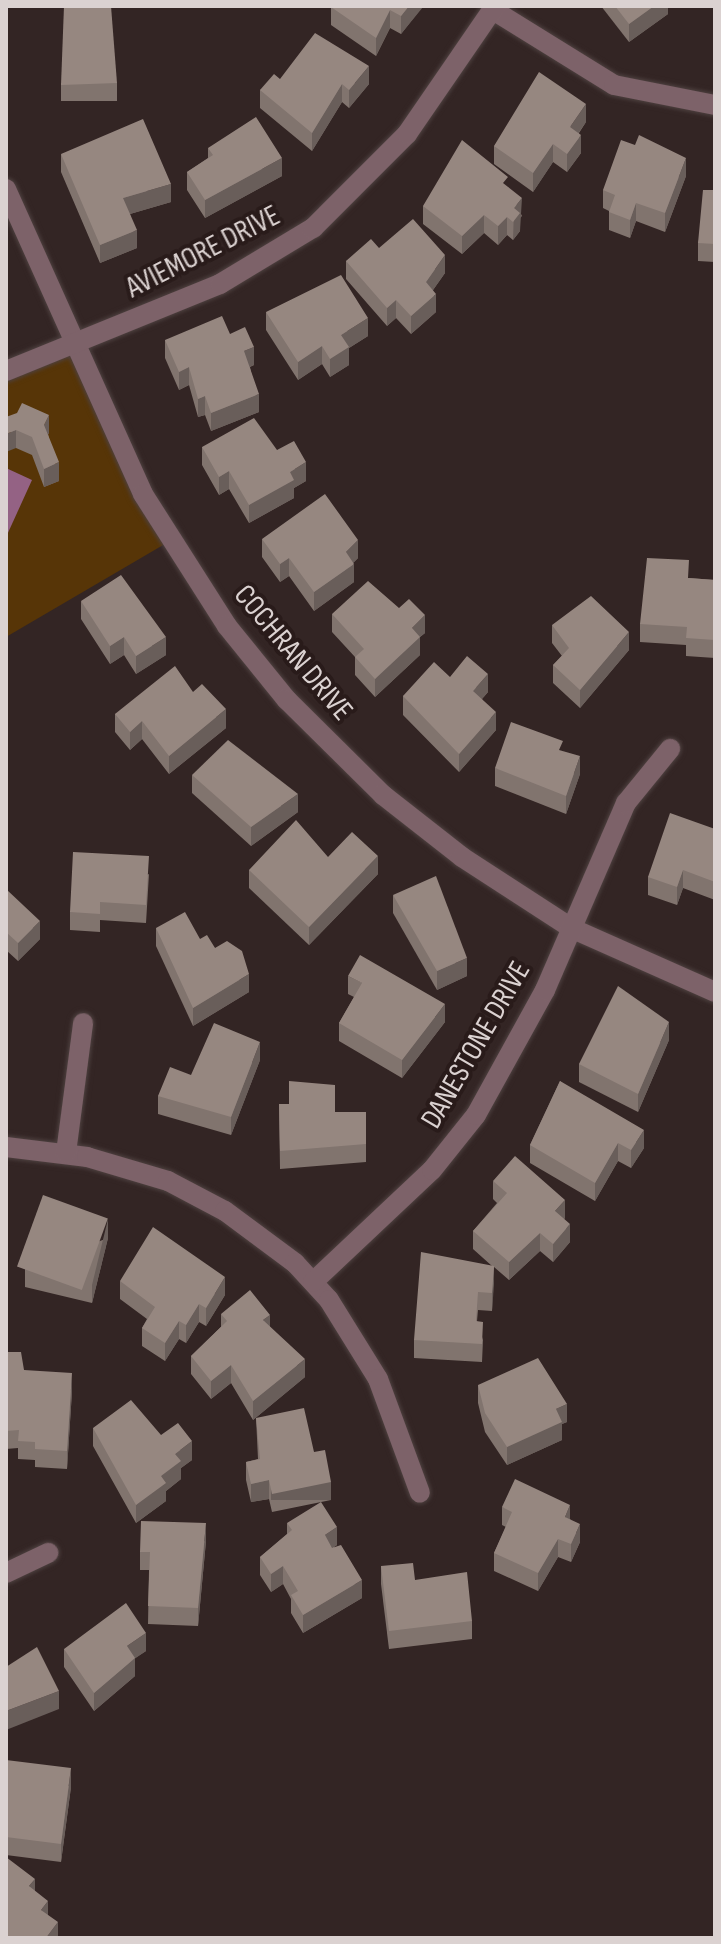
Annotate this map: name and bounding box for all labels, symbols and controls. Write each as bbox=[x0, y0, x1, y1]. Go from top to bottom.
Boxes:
street label: AVIEMORE DRIVE bbox=[120, 198, 286, 306]
street label: COCHRAN DRIVE bbox=[226, 578, 360, 728]
street label: DANESTONE DRIVE bbox=[414, 955, 538, 1135]

